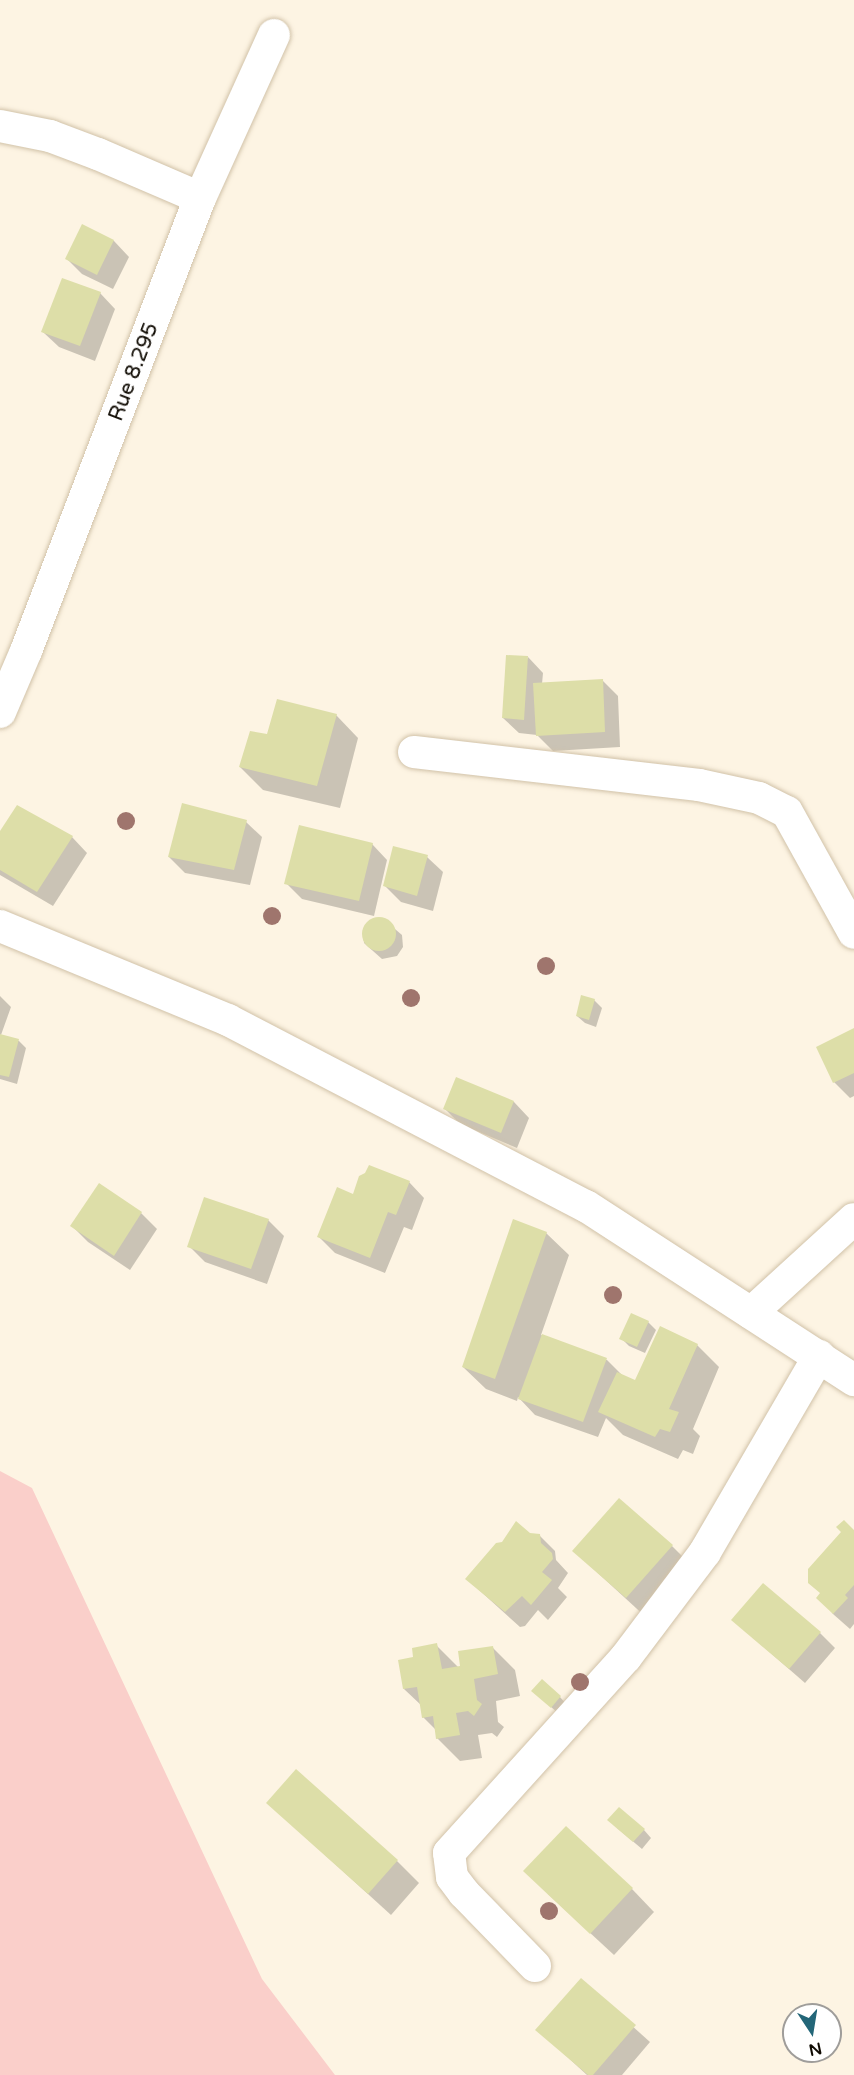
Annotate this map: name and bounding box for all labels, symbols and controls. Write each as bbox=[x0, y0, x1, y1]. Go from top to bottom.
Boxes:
street label: Rue 8.295 bbox=[104, 319, 164, 425]
north arrow bbox=[782, 2003, 842, 2063]
text: N bbox=[807, 2038, 824, 2060]

